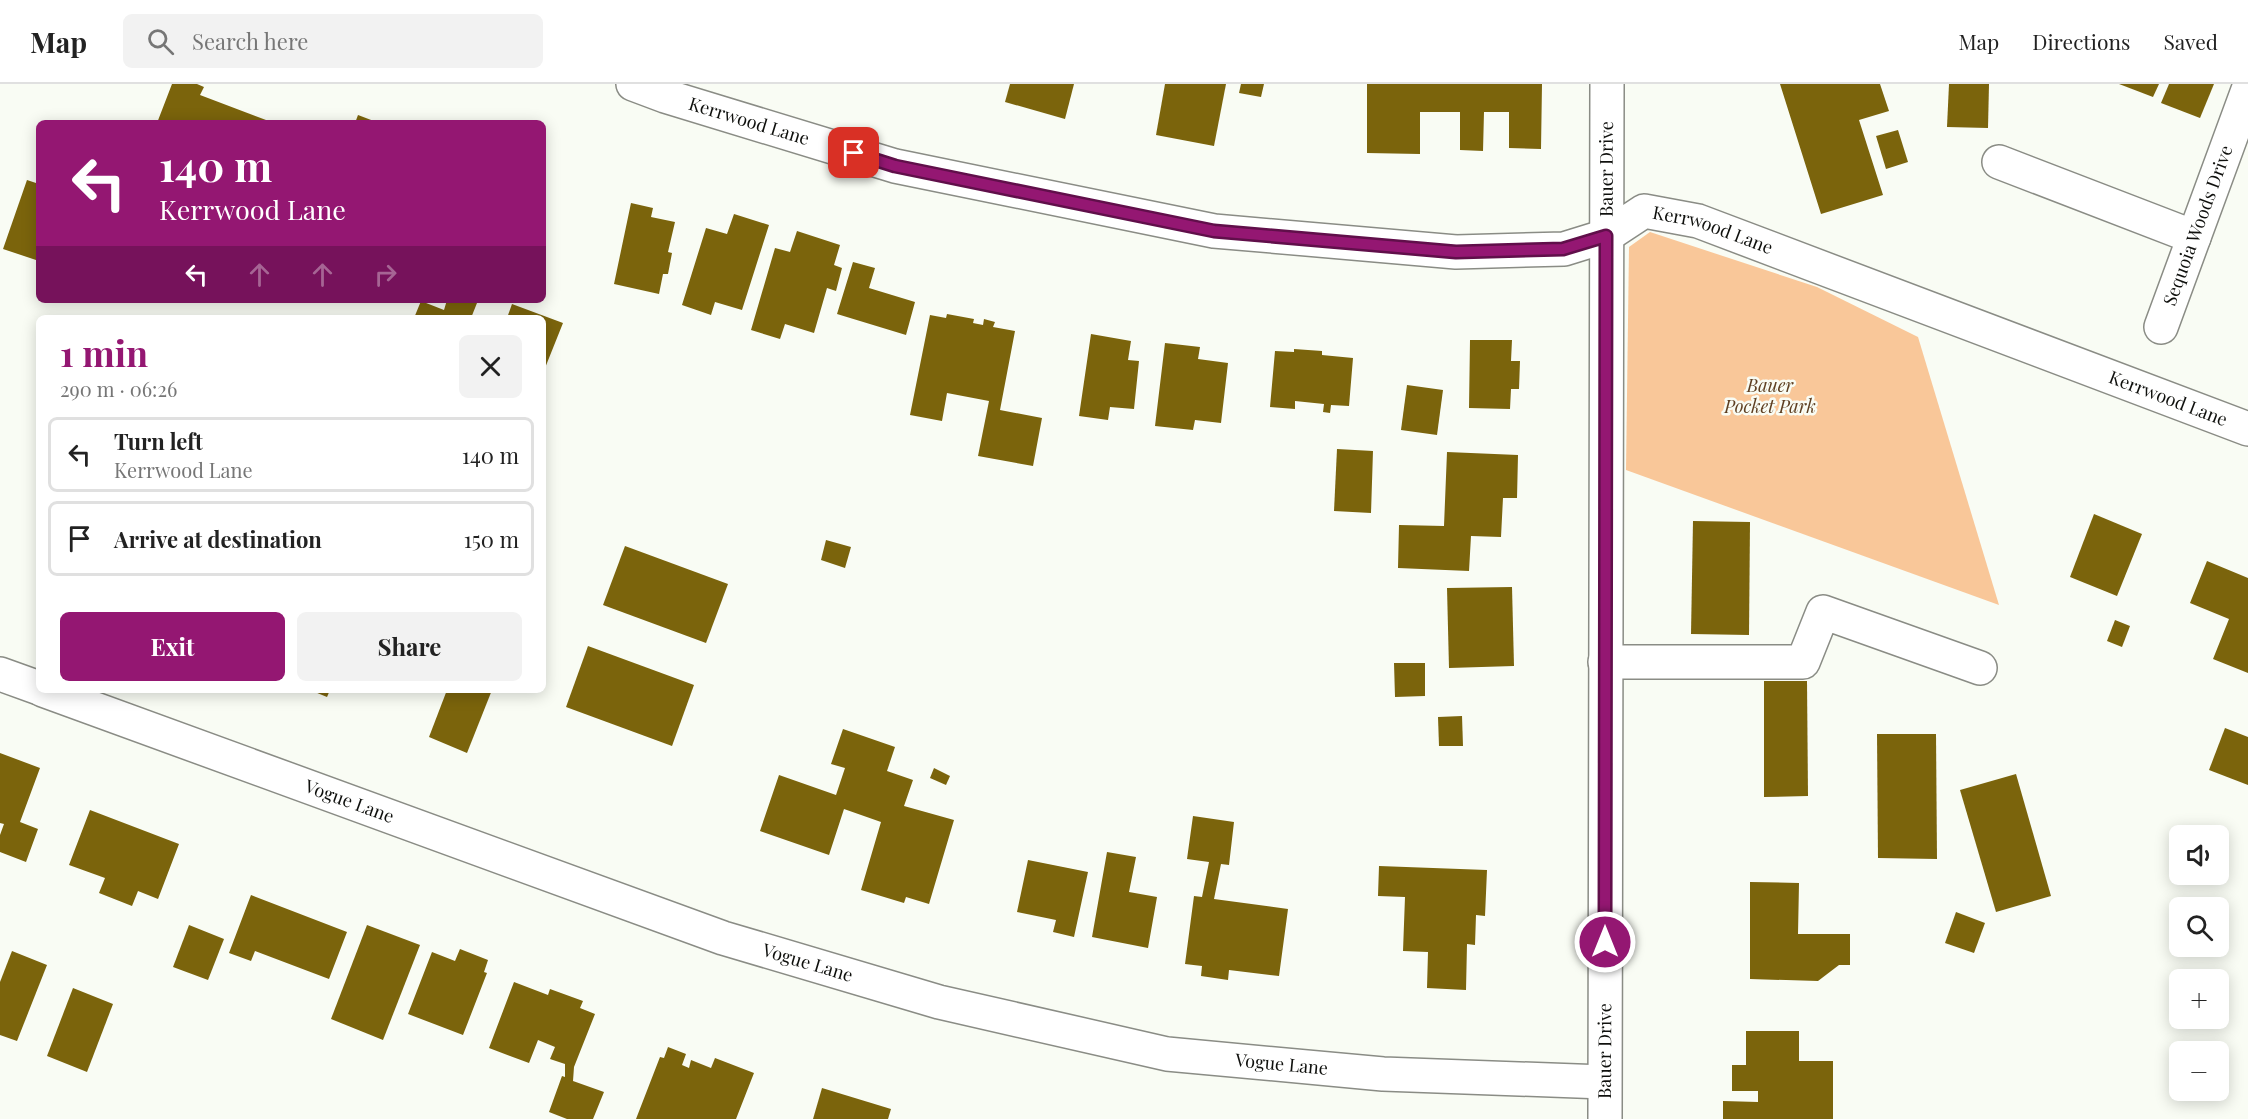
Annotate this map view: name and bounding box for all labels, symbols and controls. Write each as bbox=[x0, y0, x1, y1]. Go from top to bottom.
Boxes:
search box bbox=[123, 14, 543, 68]
text: Map bbox=[30, 23, 87, 60]
icon: search bbox=[144, 25, 177, 58]
text: Search here bbox=[192, 26, 308, 56]
text: Map bbox=[1958, 27, 1999, 55]
text: Directions bbox=[2032, 27, 2130, 55]
text: Saved bbox=[2163, 27, 2218, 55]
street label: Kerrwood Lane bbox=[686, 91, 812, 150]
street label: Bauer Drive bbox=[1594, 121, 1618, 217]
pin bbox=[828, 127, 879, 178]
icon: arrive bbox=[837, 136, 870, 169]
text: 140 m bbox=[159, 137, 272, 193]
street label: Sequoia Woods Drive bbox=[2157, 142, 2238, 309]
icon: left bbox=[60, 144, 138, 222]
text: Kerrwood Lane bbox=[159, 191, 346, 227]
street label: Kerrwood Lane bbox=[1651, 200, 1776, 259]
icon: left bbox=[180, 258, 213, 291]
icon: ahead bbox=[243, 258, 276, 291]
icon: ahead bbox=[306, 258, 339, 291]
icon: right bbox=[369, 258, 402, 291]
text: 1 min bbox=[60, 328, 148, 376]
button: close bbox=[459, 335, 522, 398]
street label: Kerrwood Lane bbox=[2106, 365, 2231, 431]
park label: Bauer Pocket Park bbox=[1723, 373, 1816, 418]
text: 290 m · 06:26 bbox=[60, 375, 177, 402]
text: Turn left bbox=[114, 426, 203, 456]
icon: left bbox=[63, 438, 96, 471]
text: 140 m bbox=[462, 440, 519, 470]
text: Kerrwood Lane bbox=[114, 456, 253, 483]
icon: arrive bbox=[63, 522, 96, 555]
text: Arrive at destination bbox=[114, 524, 322, 554]
text: 150 m bbox=[464, 524, 519, 554]
button: Exit bbox=[60, 612, 285, 681]
button: Share bbox=[297, 612, 522, 681]
street label: Vogue Lane bbox=[301, 773, 397, 828]
map controls bbox=[2169, 825, 2229, 1101]
button: sound bbox=[2169, 825, 2229, 885]
button: search bbox=[2169, 897, 2229, 957]
position arrow bbox=[1573, 910, 1637, 974]
street label: Vogue Lane bbox=[759, 937, 856, 987]
button: + bbox=[2169, 969, 2229, 1029]
street label: Bauer Drive bbox=[1592, 1003, 1616, 1099]
button: − bbox=[2169, 1041, 2229, 1101]
street label: Vogue Lane bbox=[1233, 1047, 1329, 1080]

